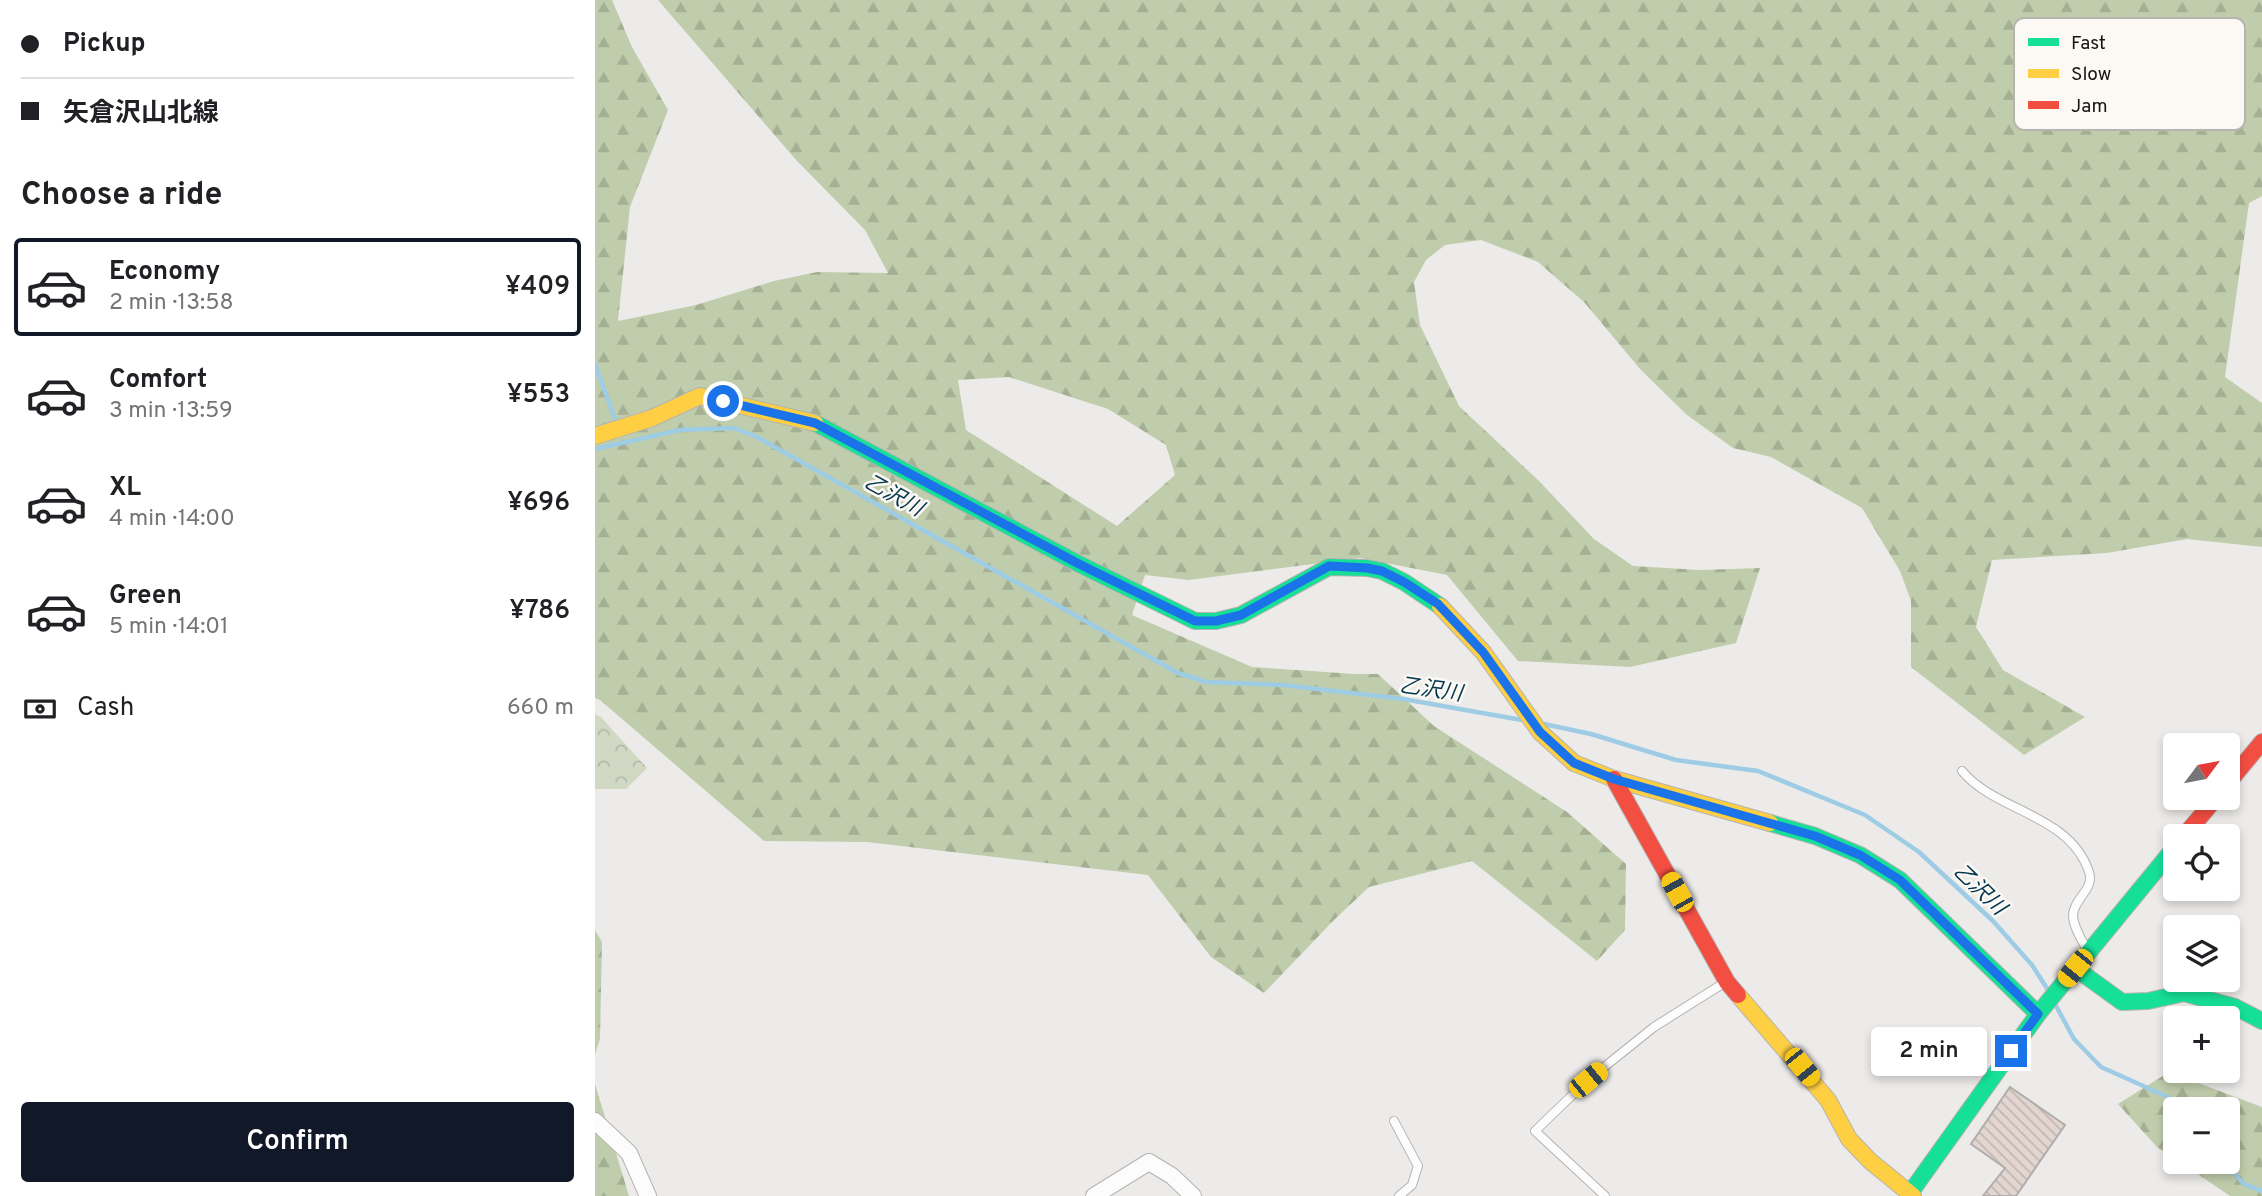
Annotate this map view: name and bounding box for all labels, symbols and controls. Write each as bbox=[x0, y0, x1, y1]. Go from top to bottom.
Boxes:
legend bbox=[2014, 18, 2245, 130]
text: Pickup bbox=[63, 28, 146, 61]
text: Fast bbox=[2071, 32, 2106, 56]
text: Slow bbox=[2071, 63, 2111, 87]
text: Jam bbox=[2071, 95, 2108, 119]
text: 矢倉沢山北線 bbox=[63, 98, 219, 131]
text: Choose a ride bbox=[21, 176, 222, 216]
icon: car bbox=[25, 256, 88, 319]
text: Economy bbox=[109, 256, 220, 289]
text: ¥409 bbox=[505, 271, 570, 304]
text: 2 min · 13:58 bbox=[109, 289, 234, 318]
icon: car bbox=[25, 364, 88, 427]
text: Comfort bbox=[109, 364, 207, 397]
text: ¥553 bbox=[507, 379, 570, 412]
route start bbox=[707, 385, 739, 417]
text: 3 min · 13:59 bbox=[109, 397, 233, 426]
water label: 乙沢川 bbox=[859, 469, 929, 524]
icon: car bbox=[25, 472, 88, 535]
text: XL bbox=[109, 472, 141, 505]
text: ¥696 bbox=[507, 487, 570, 520]
text: 4 min · 14:00 bbox=[109, 505, 235, 534]
icon: car bbox=[25, 580, 88, 643]
text: Green bbox=[109, 580, 182, 613]
text: ¥786 bbox=[510, 595, 570, 628]
text: 5 min · 14:01 bbox=[109, 613, 229, 642]
water label: 乙沢川 bbox=[1398, 673, 1466, 709]
icon: cash bbox=[21, 690, 59, 728]
text: Cash bbox=[77, 692, 134, 725]
text: 660 m bbox=[507, 694, 574, 723]
north arrow bbox=[2163, 733, 2240, 810]
map controls bbox=[2163, 733, 2240, 1174]
button: locate bbox=[2163, 824, 2240, 901]
water label: 乙沢川 bbox=[1947, 858, 2012, 923]
car bbox=[1658, 869, 1697, 915]
button: layers bbox=[2163, 915, 2240, 992]
car bbox=[2054, 945, 2097, 991]
button: + bbox=[2163, 1006, 2240, 1083]
callout: 2 min bbox=[1871, 1026, 1987, 1076]
route end bbox=[1995, 1035, 2027, 1067]
text: 2 min bbox=[1899, 1037, 1959, 1066]
car bbox=[1781, 1044, 1824, 1090]
car bbox=[1566, 1059, 1611, 1101]
button: − bbox=[2163, 1097, 2240, 1174]
button: Confirm bbox=[21, 1102, 574, 1182]

